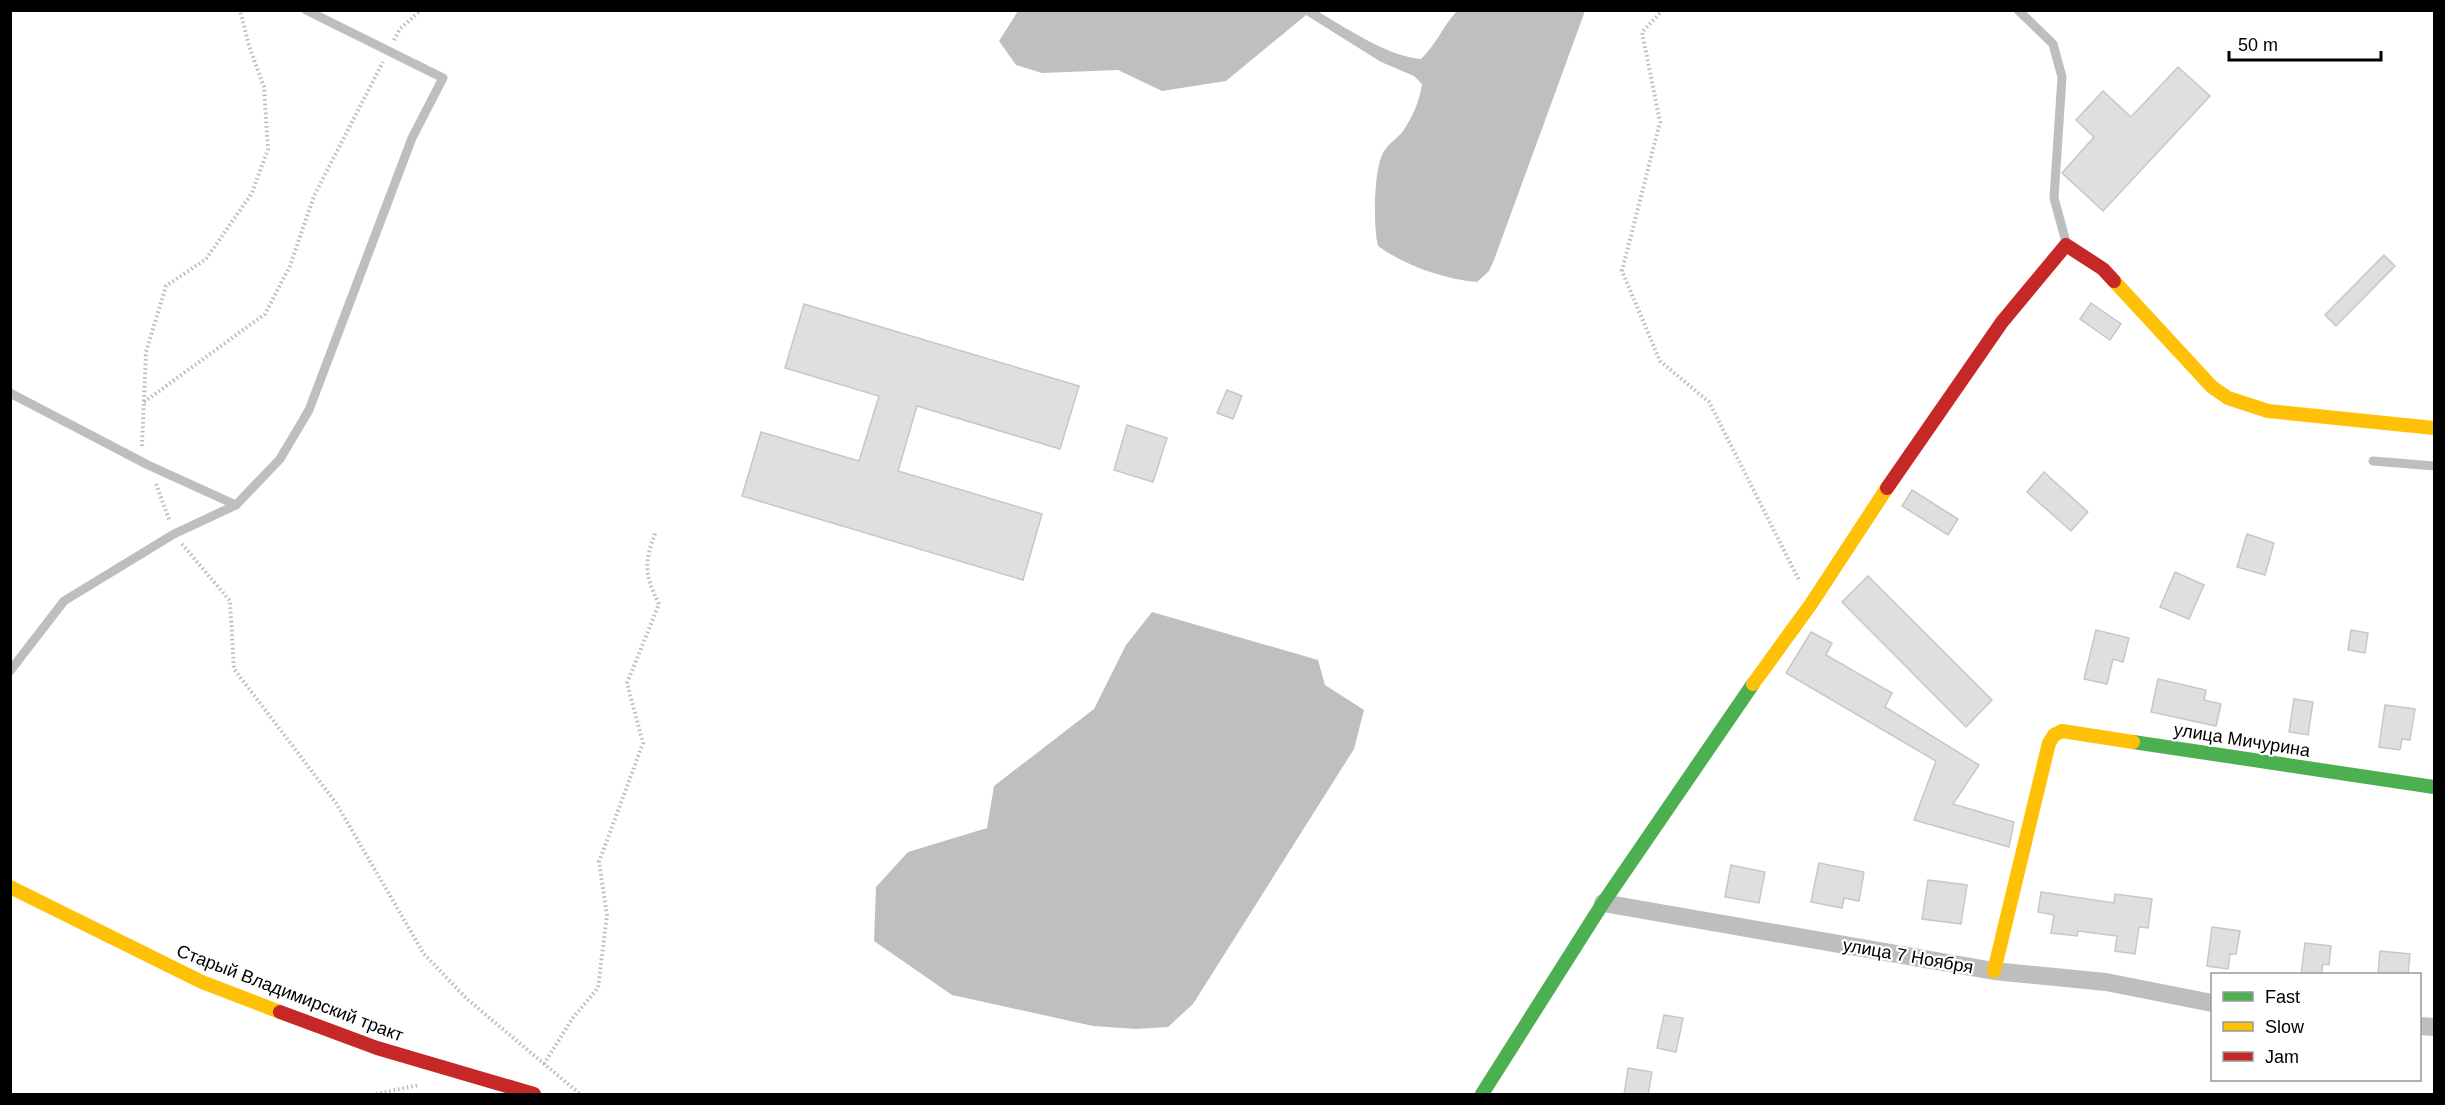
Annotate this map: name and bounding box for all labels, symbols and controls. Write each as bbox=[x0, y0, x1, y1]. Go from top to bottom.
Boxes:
scale bar bbox=[2229, 24, 2380, 62]
text: 50 m bbox=[2238, 35, 2278, 55]
street label: улица Мичурина bbox=[2172, 719, 2313, 761]
street label: улица 7 Ноября bbox=[1841, 935, 1975, 977]
street label: Старый Владимирский тракт bbox=[174, 940, 406, 1046]
legend bbox=[2211, 973, 2421, 1081]
text: Fast bbox=[2265, 987, 2300, 1007]
text: Slow bbox=[2265, 1017, 2305, 1037]
text: Jam bbox=[2265, 1047, 2299, 1067]

